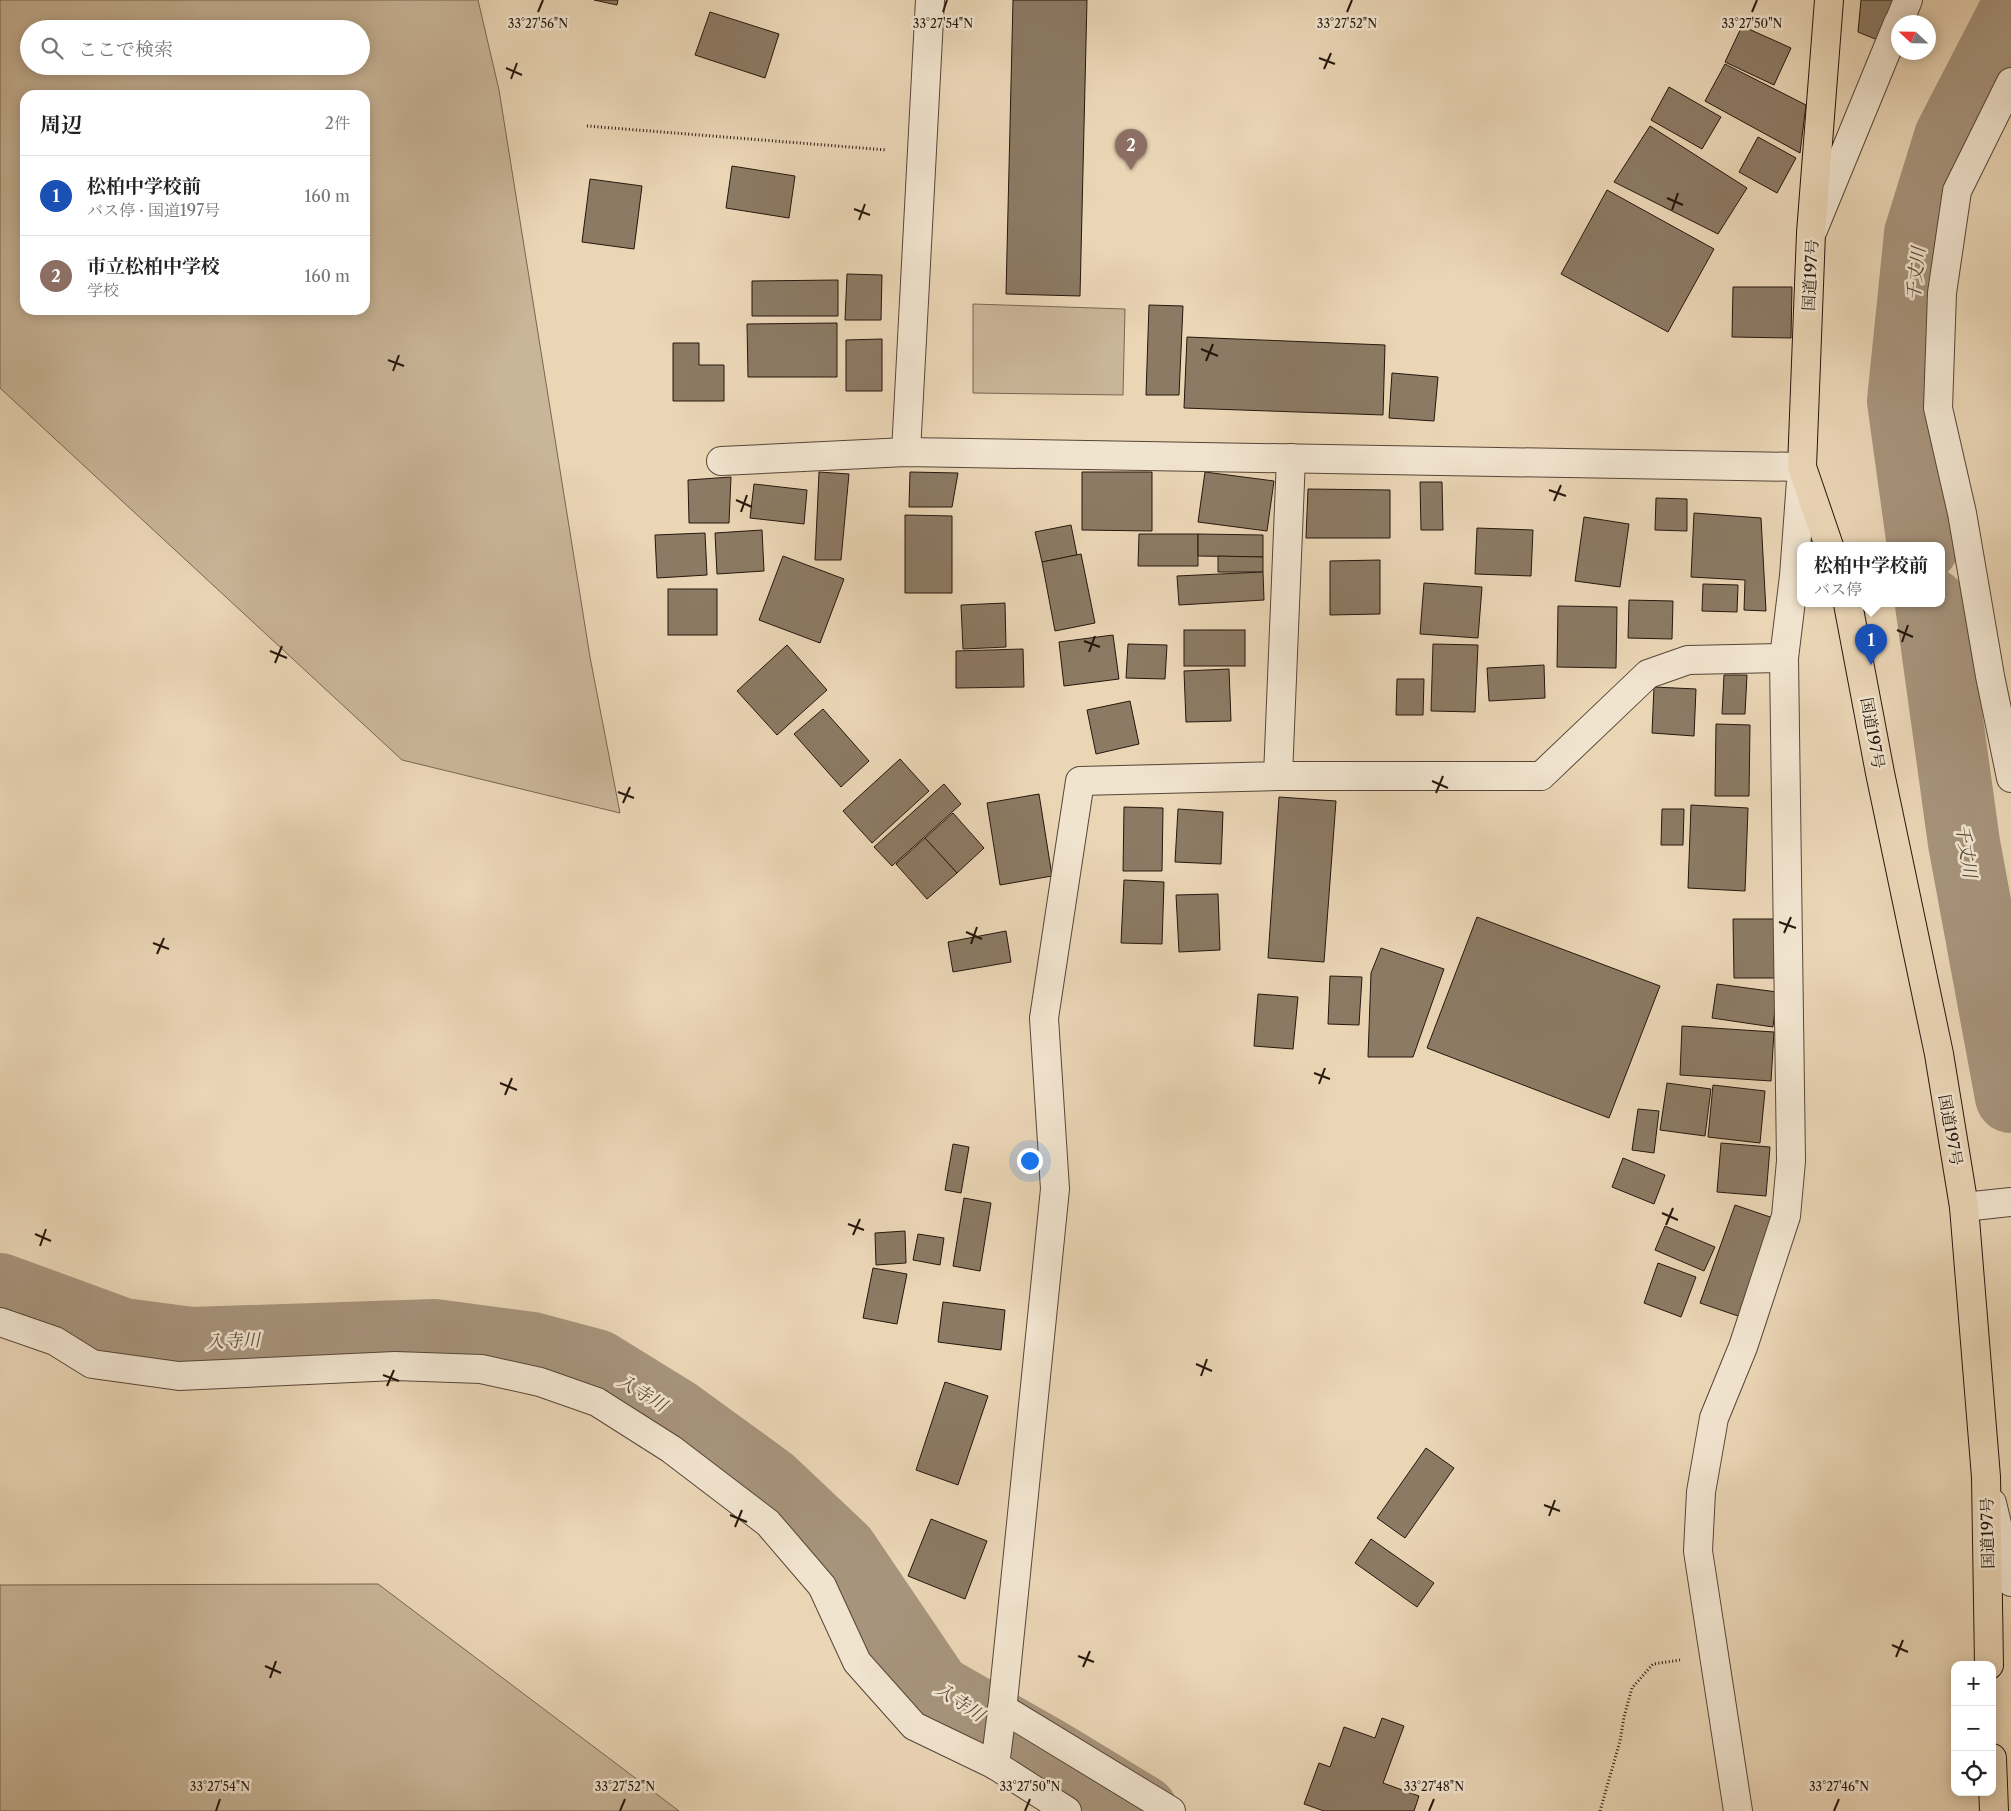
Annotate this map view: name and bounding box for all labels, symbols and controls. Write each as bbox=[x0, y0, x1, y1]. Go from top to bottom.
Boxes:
north arrow bbox=[1891, 15, 1936, 60]
text: 33°27'56"N bbox=[508, 16, 568, 31]
text: 33°27'54"N bbox=[913, 16, 973, 31]
text: 33°27'52"N bbox=[1317, 16, 1377, 31]
text: 33°27'50"N bbox=[1721, 16, 1783, 31]
search box bbox=[20, 20, 370, 75]
icon: search bbox=[38, 34, 66, 62]
text: ここで検索 bbox=[78, 38, 173, 61]
text: 周辺 bbox=[40, 112, 82, 137]
text: 2件 bbox=[325, 113, 350, 133]
pin: 2 bbox=[1115, 129, 1147, 170]
text: 松柏中学校前 bbox=[87, 175, 201, 198]
text: 1 bbox=[52, 186, 60, 206]
text: 160 m bbox=[305, 186, 350, 206]
text: バス停 · 国道197号 bbox=[87, 200, 220, 220]
street label: 国道197号 bbox=[1798, 239, 1822, 311]
water label: 千丈川 bbox=[1902, 244, 1930, 302]
text: 市立松柏中学校 bbox=[87, 255, 220, 278]
text: 2 bbox=[51, 266, 61, 286]
text: 160 m bbox=[305, 266, 350, 286]
text: 学校 bbox=[87, 280, 119, 300]
popup bbox=[1797, 542, 1945, 607]
text: 松柏中学校前 bbox=[1814, 554, 1928, 577]
text: バス停 bbox=[1814, 579, 1862, 599]
pin: 1 bbox=[1855, 624, 1887, 665]
street label: 国道197号 bbox=[1857, 696, 1889, 770]
water label: 千丈川 bbox=[1951, 823, 1981, 881]
street label: 国道197号 bbox=[1935, 1093, 1967, 1167]
your location bbox=[1017, 1148, 1043, 1174]
water label: 入寺川 bbox=[206, 1329, 262, 1353]
water label: 入寺川 bbox=[613, 1369, 672, 1418]
street label: 国道197号 bbox=[1976, 1497, 1998, 1569]
map controls bbox=[1951, 1661, 1996, 1796]
button: + bbox=[1951, 1661, 1996, 1706]
water label: 入寺川 bbox=[931, 1678, 990, 1727]
button: − bbox=[1951, 1706, 1996, 1751]
button: locate bbox=[1951, 1751, 1996, 1796]
text: 33°27'54"N bbox=[190, 1779, 250, 1794]
text: 33°27'52"N bbox=[595, 1779, 655, 1794]
text: 33°27'50"N bbox=[999, 1779, 1061, 1794]
text: 33°27'48"N bbox=[1404, 1779, 1464, 1794]
text: 33°27'46"N bbox=[1809, 1779, 1869, 1794]

